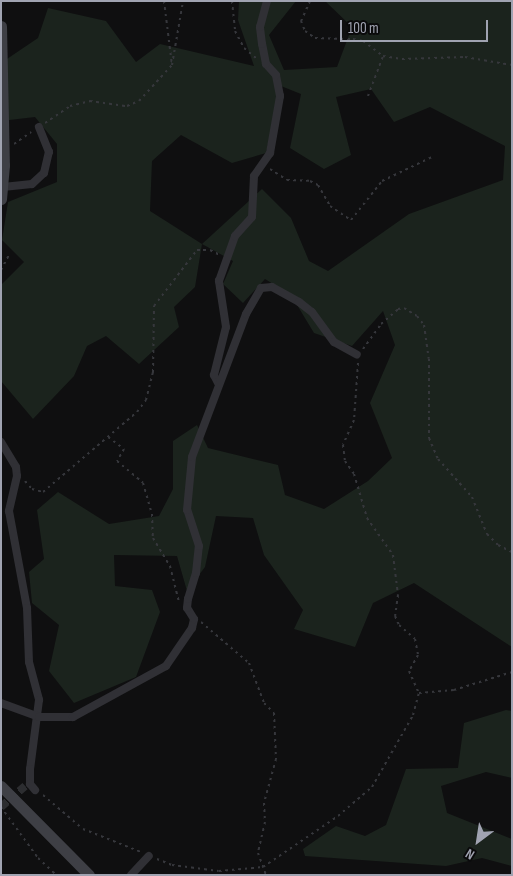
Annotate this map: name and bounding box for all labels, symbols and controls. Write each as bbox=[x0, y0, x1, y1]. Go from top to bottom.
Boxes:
scale bar bbox=[343, 10, 490, 42]
text: 100 m bbox=[348, 19, 379, 38]
north arrow bbox=[453, 816, 503, 866]
text: N bbox=[462, 845, 478, 864]

